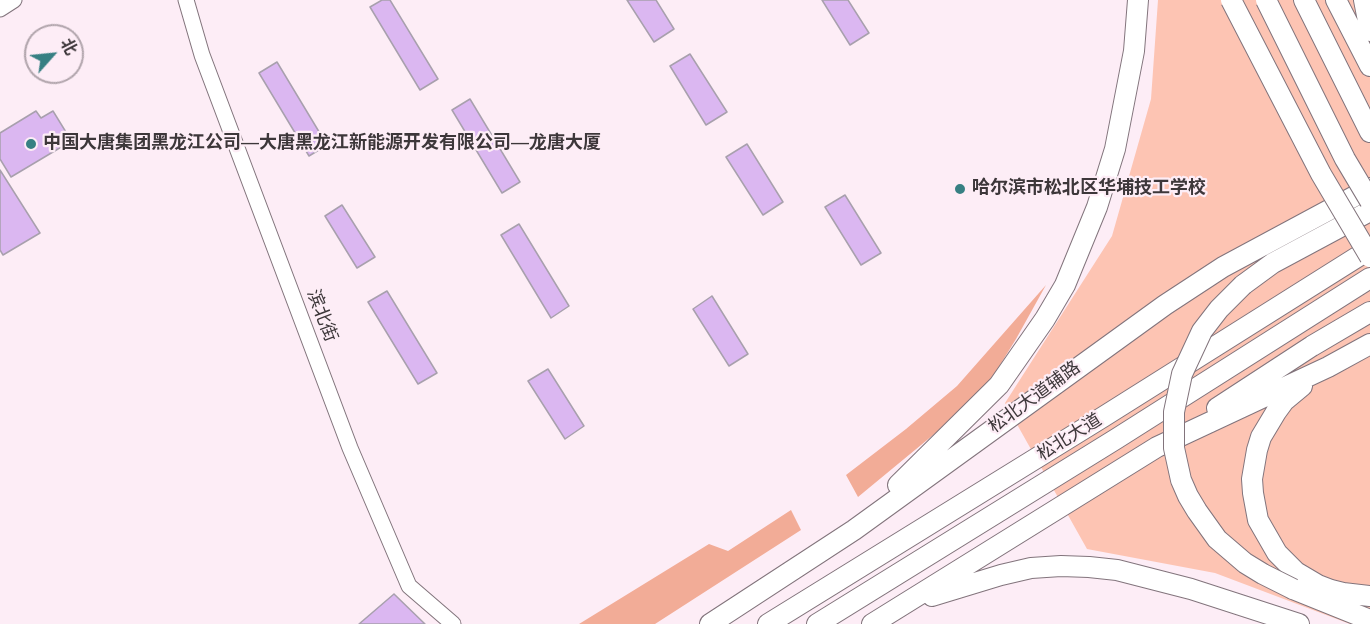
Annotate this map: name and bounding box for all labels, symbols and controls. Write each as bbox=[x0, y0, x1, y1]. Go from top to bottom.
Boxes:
north arrow bbox=[24, 24, 84, 84]
text: 北 bbox=[55, 35, 82, 59]
place label: 中国大唐集团黑龙江公司—大唐黑龙江新能源开发有限公司—龙唐大厦 bbox=[43, 133, 601, 155]
marker: 中国大唐集团黑龙江公司—大唐黑龙江新能源开发有限公司—龙唐大厦 bbox=[24, 137, 38, 151]
place label: 哈尔滨市松北区华埔技工学校 bbox=[972, 178, 1206, 200]
marker: 哈尔滨市松北区华埔技工学校 bbox=[953, 182, 967, 196]
street label: 滨北街 bbox=[301, 287, 341, 345]
street label: 松北大道辅路 bbox=[985, 358, 1085, 438]
street label: 松北大道 bbox=[1034, 410, 1106, 466]

